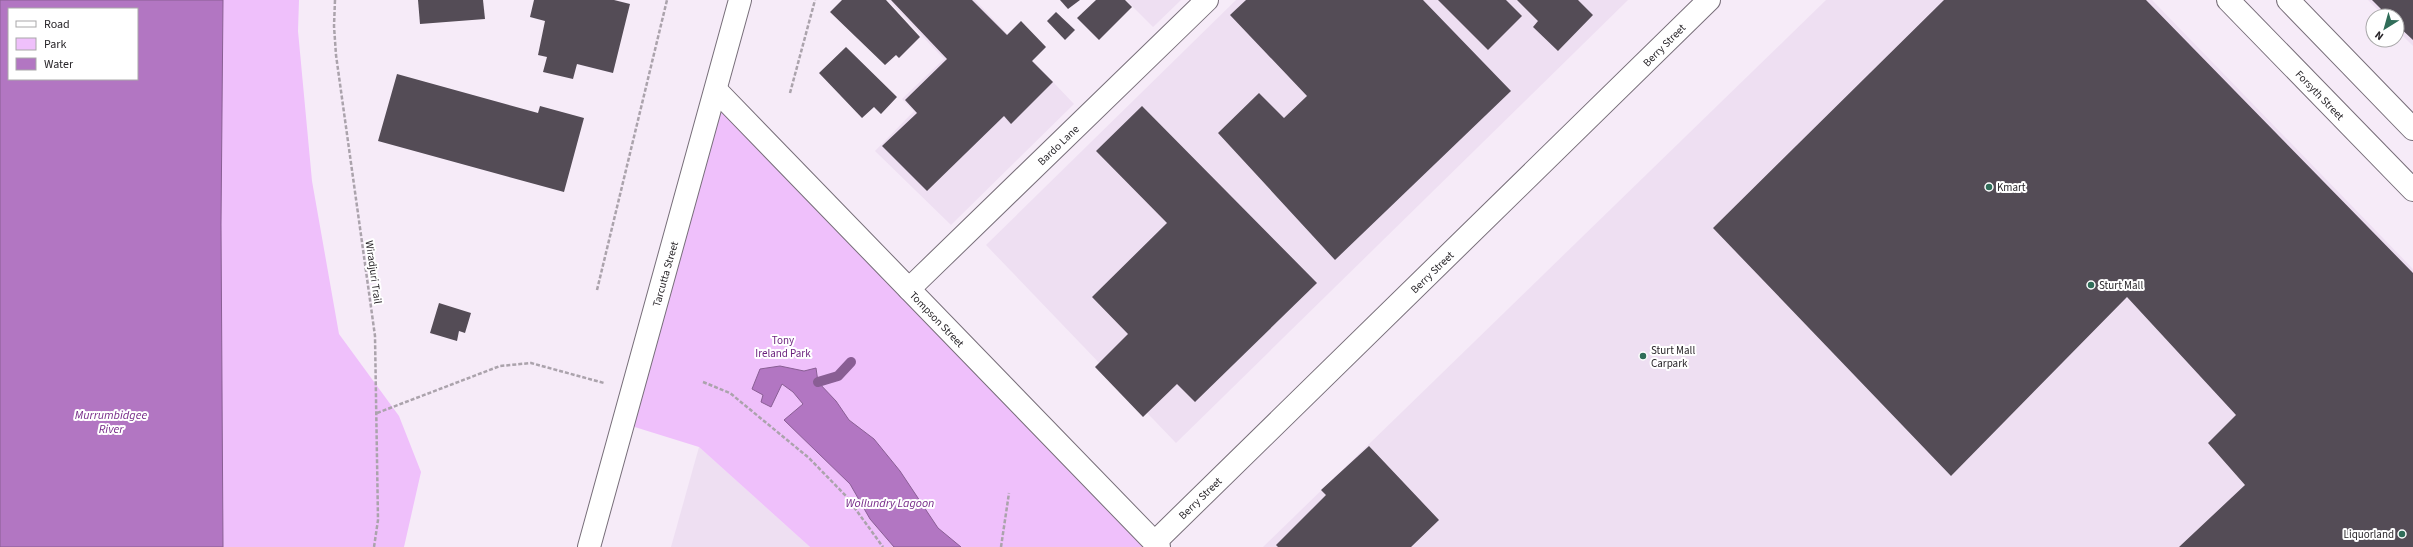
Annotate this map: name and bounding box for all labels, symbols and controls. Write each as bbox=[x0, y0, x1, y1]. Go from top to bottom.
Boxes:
legend bbox=[8, 8, 138, 80]
north arrow bbox=[2365, 8, 2405, 48]
text: Road bbox=[44, 16, 70, 33]
street label: Berry Street bbox=[1640, 21, 1689, 70]
text: N bbox=[2372, 27, 2387, 44]
text: Park bbox=[44, 36, 66, 53]
text: Water bbox=[44, 56, 74, 73]
street label: Forsyth Street bbox=[2292, 67, 2348, 124]
street label: Bardo Lane bbox=[1034, 121, 1083, 169]
place label: Kmart bbox=[1997, 180, 2026, 195]
marker: Kmart bbox=[1984, 182, 1994, 192]
street label: Wiradjuri Trail bbox=[362, 239, 385, 305]
street label: Tarcutta Street bbox=[649, 239, 682, 309]
street label: Berry Street bbox=[1407, 248, 1457, 297]
place label: Sturt Mall bbox=[2099, 278, 2143, 293]
marker: Sturt Mall bbox=[2086, 280, 2096, 290]
street label: Tompson Street bbox=[906, 288, 967, 351]
park label: Tony Ireland Park bbox=[755, 333, 811, 361]
place label: Sturt Mall Carpark bbox=[1651, 343, 1695, 371]
marker: Sturt Mall Carpark bbox=[1638, 351, 1648, 361]
water label: Murrumbidgee River bbox=[75, 407, 147, 438]
street label: Berry Street bbox=[1175, 474, 1225, 523]
water label: Wollundry Lagoon bbox=[846, 495, 934, 512]
place label: Liquorland bbox=[2344, 527, 2394, 542]
marker: Liquorland bbox=[2397, 529, 2407, 539]

